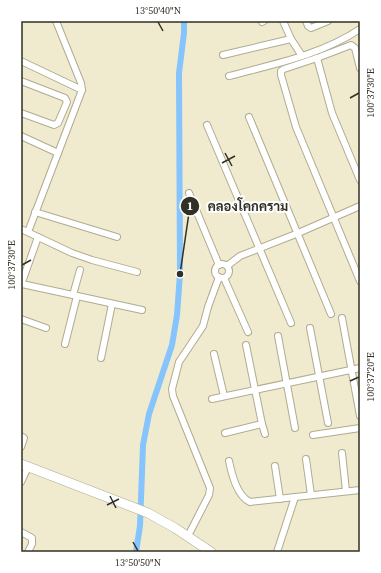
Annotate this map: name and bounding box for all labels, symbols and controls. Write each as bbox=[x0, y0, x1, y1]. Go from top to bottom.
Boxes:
text: 13°50'40"N bbox=[135, 4, 181, 17]
text: 100°37'30"E bbox=[364, 68, 377, 118]
callout: คลองโคกคราม bbox=[180, 194, 297, 219]
text: คลองโคกคราม bbox=[208, 197, 288, 215]
text: 1 bbox=[187, 198, 193, 214]
text: 100°37'30"E bbox=[5, 240, 18, 290]
text: 100°37'20"E bbox=[364, 352, 377, 402]
text: 13°50'50"N bbox=[115, 556, 161, 569]

